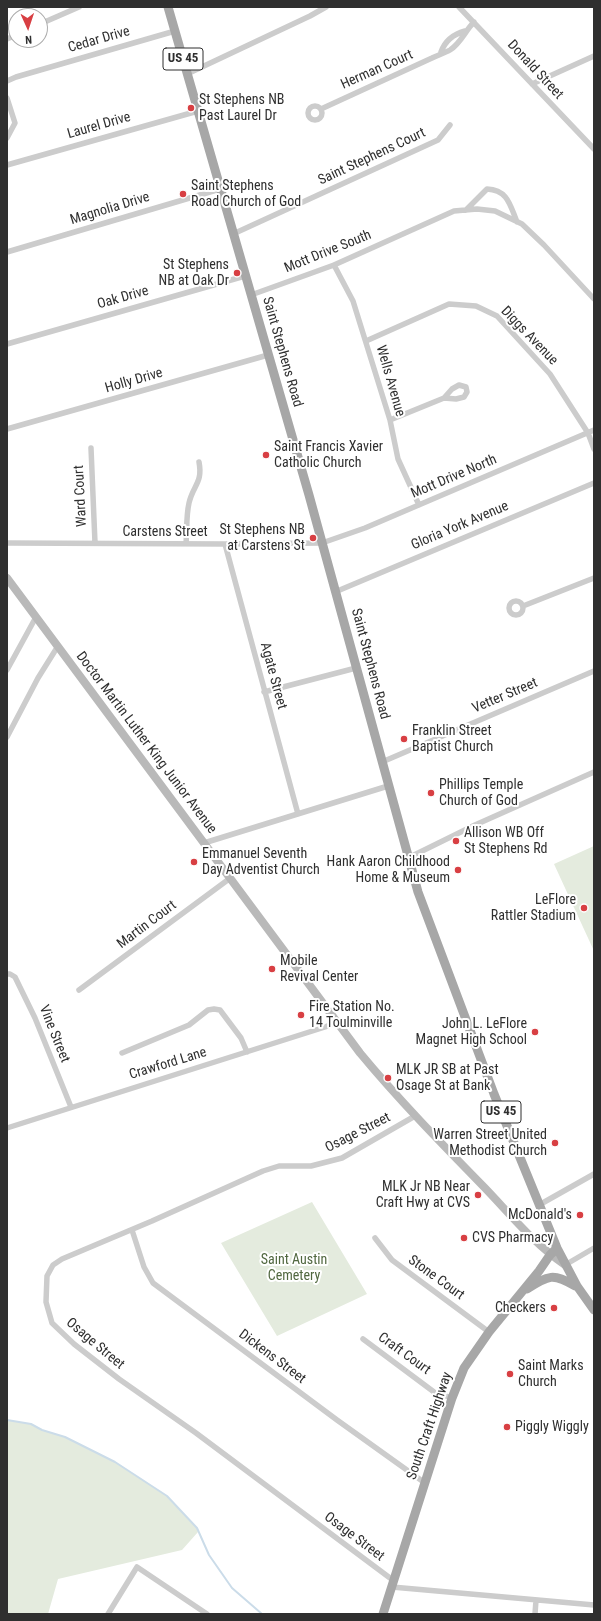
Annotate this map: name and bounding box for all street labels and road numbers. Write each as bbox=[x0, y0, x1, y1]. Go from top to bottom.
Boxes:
street label: Cedar Drive bbox=[66, 23, 132, 57]
street label: Donald Street bbox=[503, 37, 567, 103]
street label: Herman Court bbox=[338, 47, 416, 93]
road number: US 45 bbox=[163, 48, 203, 70]
street label: Laurel Drive bbox=[65, 109, 133, 143]
street label: Saint Stephens Court bbox=[316, 125, 428, 189]
street label: Magnolia Drive bbox=[68, 189, 152, 229]
street label: Mott Drive South bbox=[282, 227, 374, 277]
street label: Oak Drive bbox=[95, 283, 151, 313]
street label: Saint Stephens Road bbox=[258, 295, 306, 409]
street label: Diggs Avenue bbox=[497, 303, 561, 369]
street label: Wells Avenue bbox=[372, 343, 408, 419]
street label: Holly Drive bbox=[103, 365, 165, 397]
street label: Mott Drive North bbox=[409, 451, 499, 503]
street label: Ward Court bbox=[71, 465, 91, 527]
street label: Gloria York Avenue bbox=[409, 498, 511, 554]
street label: Carstens Street bbox=[122, 524, 208, 540]
street label: Saint Stephens Road bbox=[347, 607, 393, 721]
street label: Agate Street bbox=[256, 641, 290, 711]
street label: Doctor Martin Luther King Junior Avenue bbox=[72, 649, 220, 837]
street label: Vetter Street bbox=[470, 675, 540, 717]
street label: Martin Court bbox=[114, 897, 180, 953]
street label: Vine Street bbox=[35, 1003, 73, 1065]
street label: Crawford Lane bbox=[127, 1044, 209, 1084]
road number: US 45 bbox=[481, 1101, 521, 1123]
street label: Osage Street bbox=[323, 1109, 393, 1157]
street label: Stone Court bbox=[405, 1252, 467, 1304]
street label: Osage Street bbox=[62, 1315, 128, 1373]
street label: Dickens Street bbox=[235, 1326, 309, 1388]
street label: Craft Court bbox=[374, 1329, 434, 1379]
street label: South Craft Highway bbox=[404, 1370, 456, 1482]
street label: Osage Street bbox=[321, 1509, 387, 1565]

